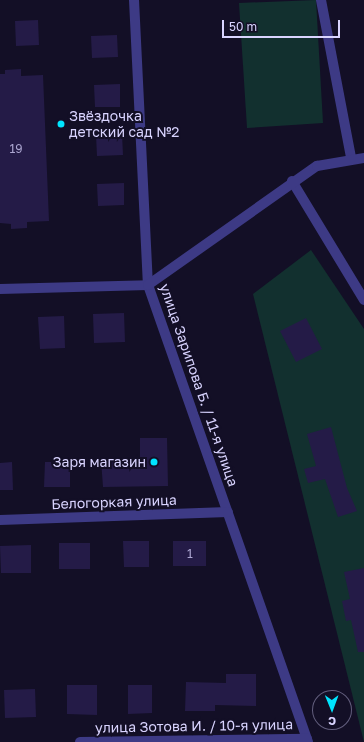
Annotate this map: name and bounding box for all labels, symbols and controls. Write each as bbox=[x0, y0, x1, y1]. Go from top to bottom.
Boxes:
scale bar bbox=[224, 12, 342, 38]
text: 50 m bbox=[229, 19, 257, 34]
place label: Звёздочка детский сад №2 bbox=[69, 108, 179, 140]
marker: Звёздочка детский сад №2 bbox=[56, 119, 66, 129]
house number: 19 bbox=[9, 142, 23, 156]
street label: улица Зарипова Б. / 11-я улица bbox=[156, 281, 242, 489]
place label: Заря магазин bbox=[53, 454, 146, 470]
marker: Заря магазин bbox=[149, 457, 159, 467]
street label: Белогоркая улица bbox=[51, 491, 177, 513]
house number: 1 bbox=[187, 547, 193, 561]
north arrow bbox=[312, 690, 352, 730]
text: С bbox=[328, 715, 336, 728]
street label: улица Зотова И. / 10-я улица bbox=[95, 716, 293, 736]

